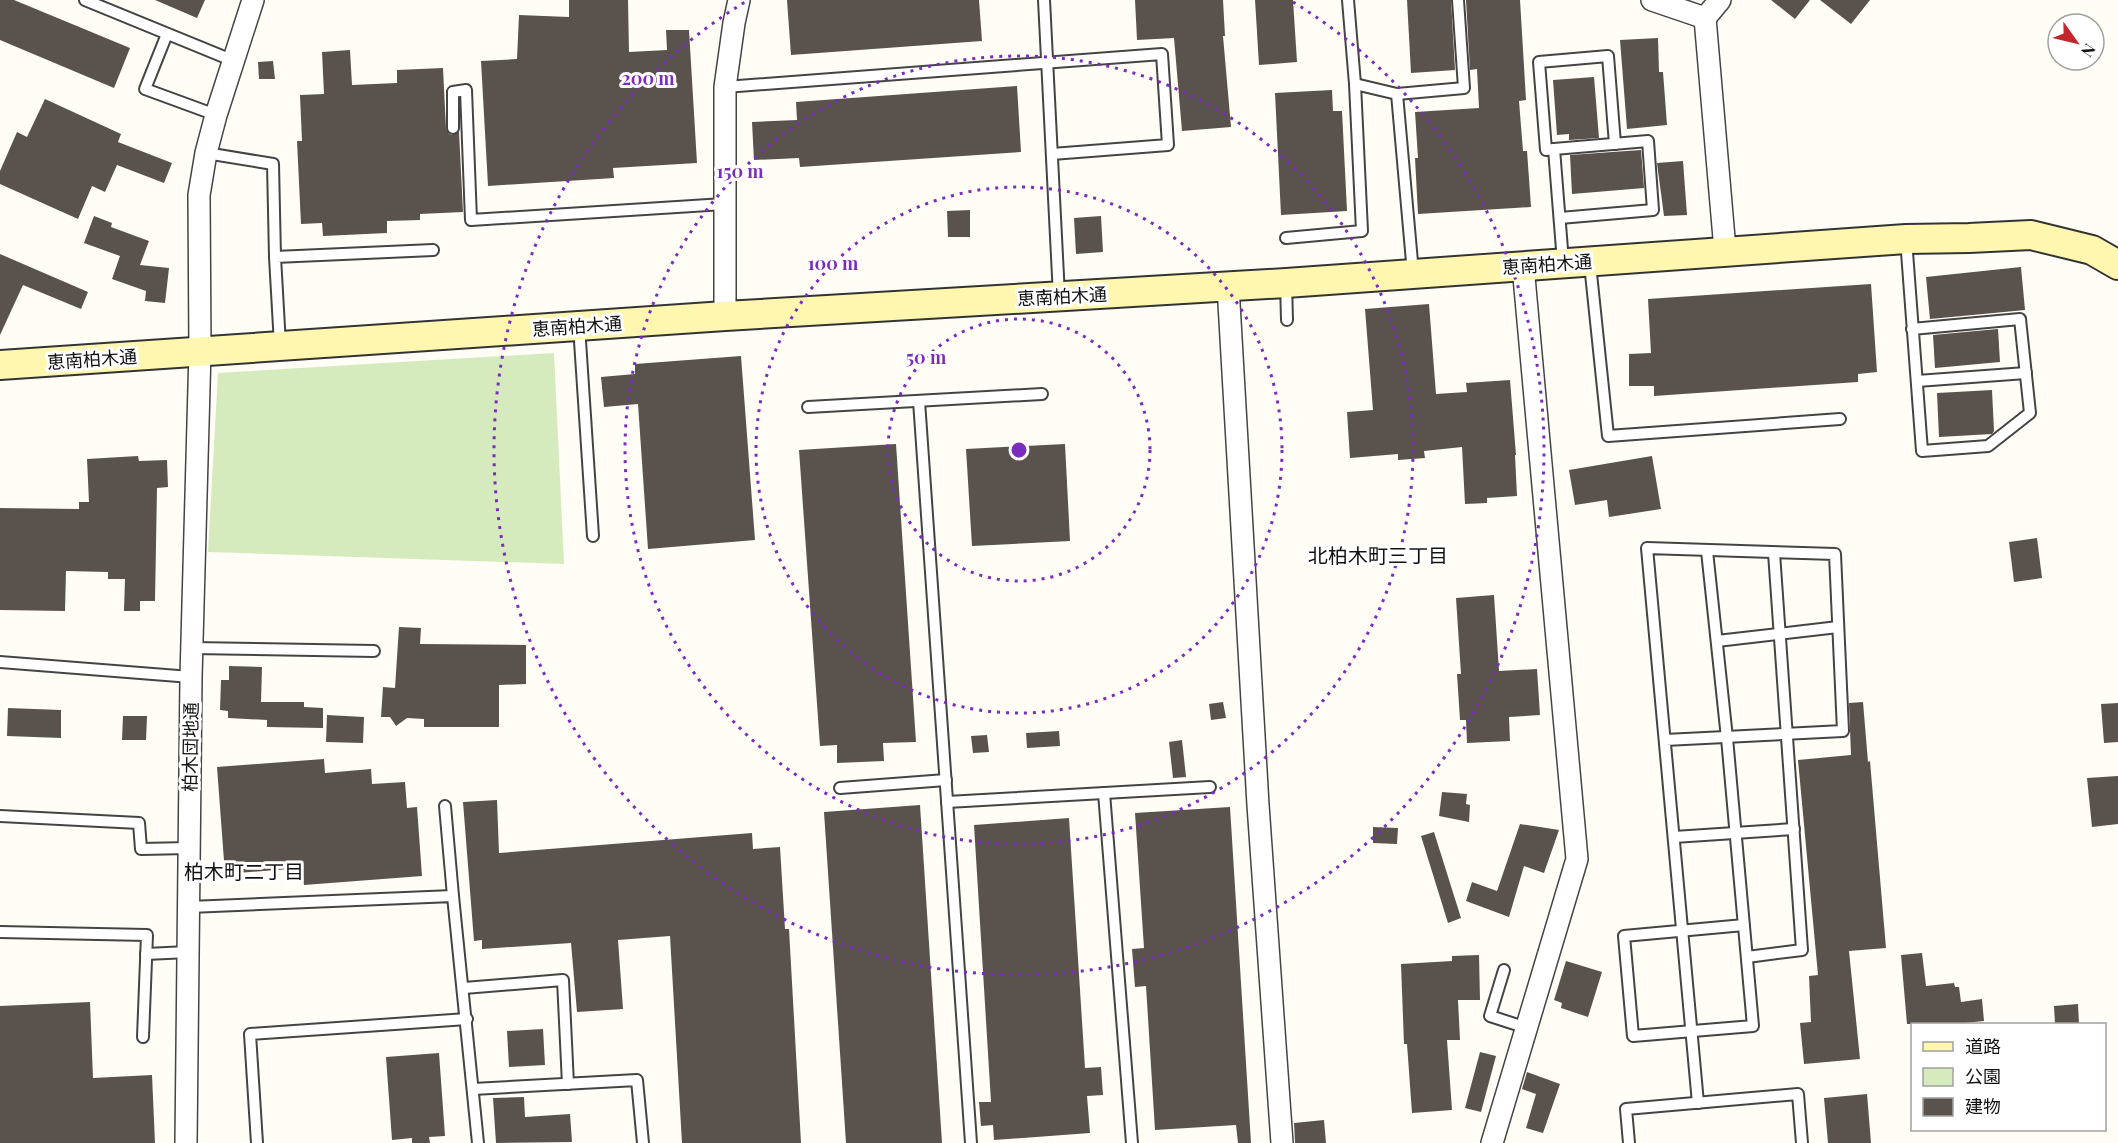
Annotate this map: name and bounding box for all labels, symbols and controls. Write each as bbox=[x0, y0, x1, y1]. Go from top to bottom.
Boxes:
north arrow bbox=[2046, 12, 2106, 72]
text: N bbox=[2077, 40, 2101, 62]
text: 200 m bbox=[621, 66, 675, 90]
text: 150 m bbox=[716, 159, 764, 183]
street label: 恵南柏木通 bbox=[1501, 249, 1593, 279]
text: 100 m bbox=[808, 251, 859, 275]
street label: 恵南柏木通 bbox=[1016, 282, 1108, 310]
street label: 恵南柏木通 bbox=[531, 311, 623, 341]
street label: 恵南柏木通 bbox=[46, 344, 138, 374]
text: 50 m bbox=[906, 345, 947, 369]
centre of rings bbox=[1009, 440, 1029, 460]
district label: 北柏木町三丁目 bbox=[1308, 541, 1448, 568]
street label: 柏木団地通 bbox=[177, 702, 203, 792]
district label: 柏木町二丁目 bbox=[184, 857, 304, 884]
legend bbox=[1911, 1023, 2106, 1131]
text: 道路 bbox=[1965, 1034, 2001, 1058]
text: 公園 bbox=[1965, 1064, 2001, 1088]
text: 建物 bbox=[1965, 1094, 2001, 1118]

